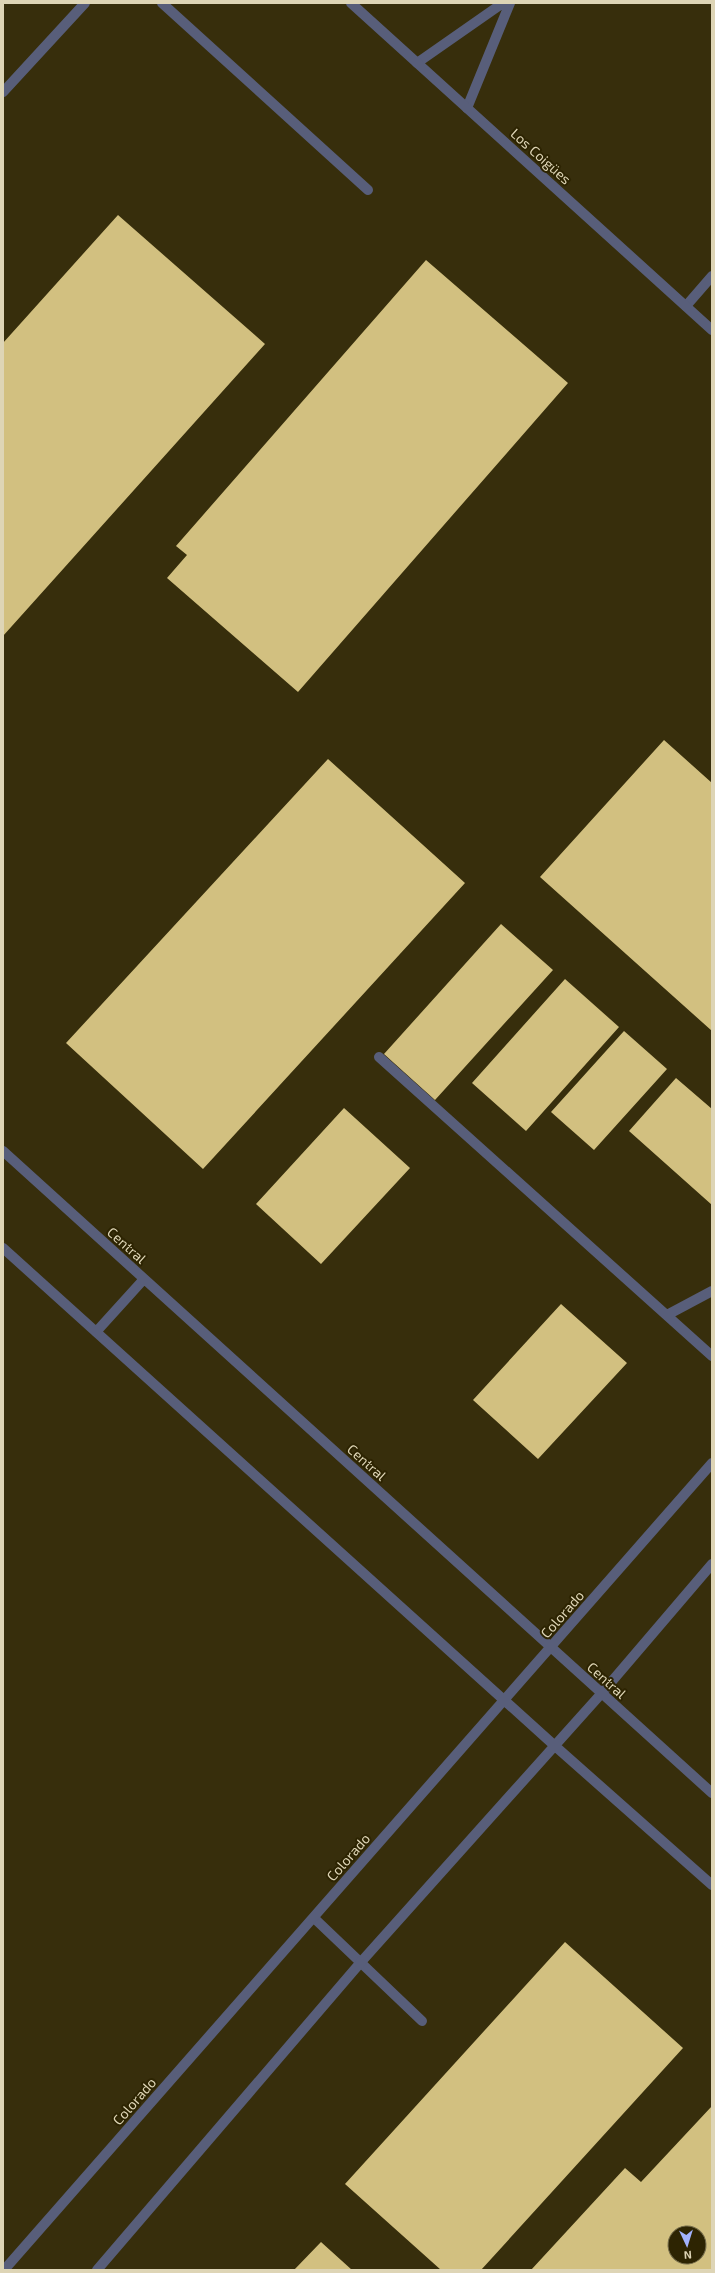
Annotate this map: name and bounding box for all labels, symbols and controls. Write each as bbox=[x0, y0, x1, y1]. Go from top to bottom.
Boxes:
street label: Los Coigües bbox=[507, 125, 575, 187]
street label: Central bbox=[104, 1223, 151, 1267]
street label: Central bbox=[344, 1440, 391, 1484]
street label: Colorado bbox=[537, 1587, 587, 1641]
street label: Central bbox=[584, 1658, 631, 1702]
street label: Colorado bbox=[323, 1830, 373, 1884]
street label: Colorado bbox=[109, 2074, 159, 2128]
north arrow bbox=[667, 2225, 707, 2265]
text: N bbox=[683, 2249, 692, 2262]

